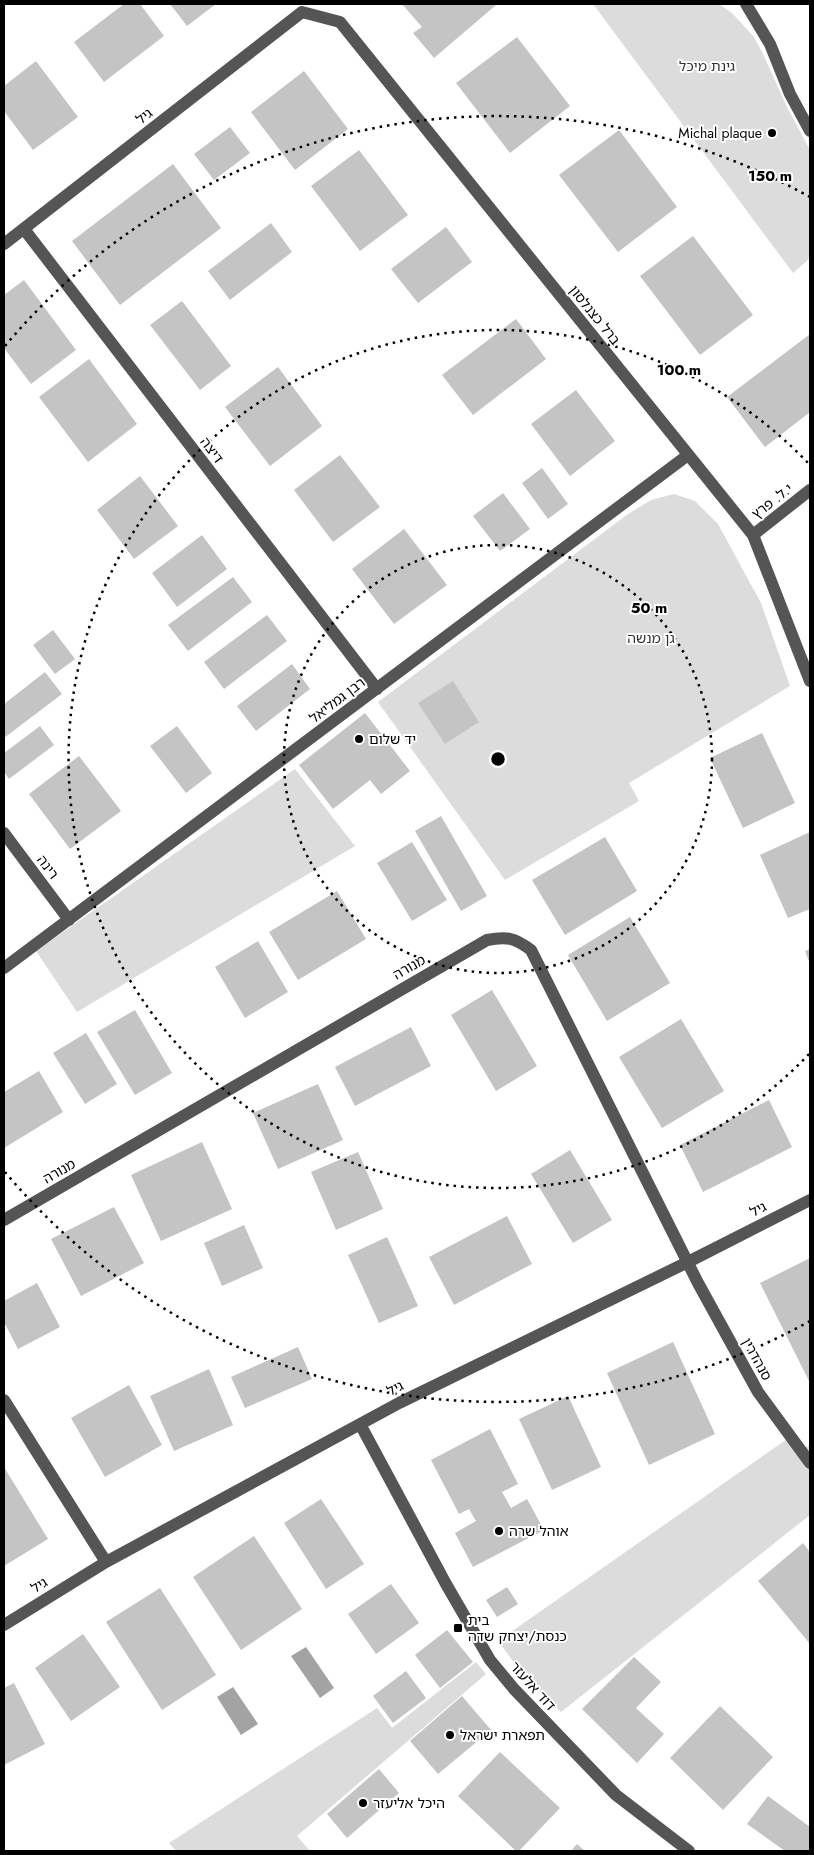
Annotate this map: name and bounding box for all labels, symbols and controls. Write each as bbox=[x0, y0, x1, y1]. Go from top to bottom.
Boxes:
park label: גינת מיכל bbox=[679, 56, 735, 76]
street label: גיל bbox=[131, 103, 157, 129]
place label: Michal plaque bbox=[678, 123, 762, 143]
marker: Michal plaque bbox=[766, 127, 778, 139]
text: 150 m bbox=[748, 165, 792, 187]
street label: ברל כצנלסון bbox=[565, 281, 625, 349]
text: 100 m bbox=[657, 359, 701, 381]
street label: דיצה bbox=[196, 433, 229, 468]
street label: י.ל. פרץ bbox=[747, 479, 797, 523]
text: 50 m bbox=[631, 597, 667, 619]
park label: גן מנשה bbox=[627, 628, 675, 648]
street label: רבן גמליאל bbox=[305, 672, 369, 728]
place label: יד שלום bbox=[369, 729, 416, 749]
marker: יד שלום bbox=[353, 733, 365, 745]
centre of rings bbox=[489, 750, 507, 768]
street label: רינה bbox=[32, 851, 64, 883]
street label: מנורה bbox=[389, 950, 429, 984]
street label: מנורה bbox=[39, 1154, 79, 1188]
street label: גיל bbox=[746, 1196, 770, 1222]
street label: סנהדרין bbox=[737, 1334, 777, 1384]
street label: גיל bbox=[383, 1375, 407, 1401]
place label: אוהל שרה bbox=[509, 1521, 569, 1541]
marker: אוהל שרה bbox=[493, 1525, 505, 1537]
street label: גיל bbox=[27, 1572, 51, 1598]
place label: בית כנסת/יצחק שדה bbox=[468, 1610, 567, 1646]
marker: בית כנסת/יצחק שדה bbox=[452, 1622, 464, 1634]
street label: דוד אלעזר bbox=[506, 1657, 561, 1715]
place label: תפארת ישראל bbox=[460, 1725, 545, 1745]
marker: תפארת ישראל bbox=[444, 1729, 456, 1741]
place label: היכל אליעזר bbox=[373, 1793, 445, 1813]
marker: היכל אליעזר bbox=[357, 1797, 369, 1809]

